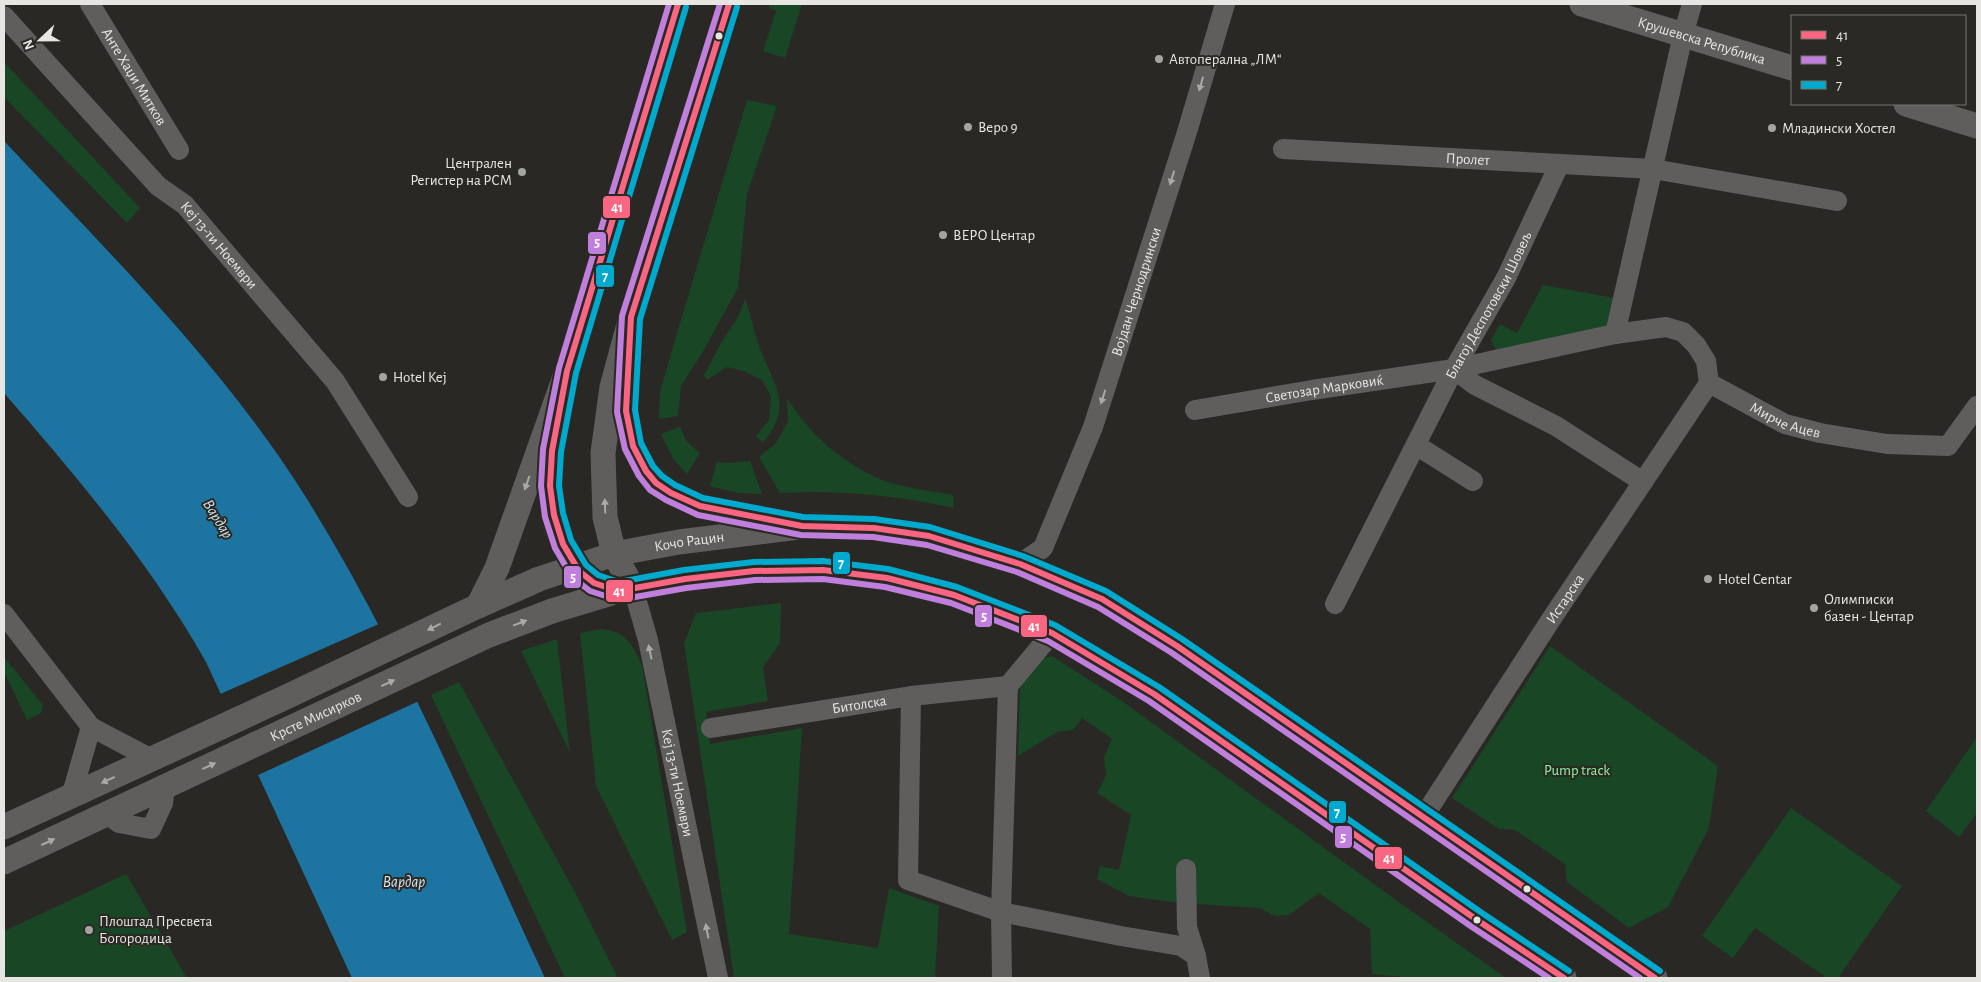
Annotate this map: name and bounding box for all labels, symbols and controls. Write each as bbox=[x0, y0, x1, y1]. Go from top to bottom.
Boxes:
street label: Крушевска Република bbox=[1636, 14, 1767, 67]
north arrow bbox=[15, 15, 65, 65]
legend bbox=[1791, 15, 1966, 105]
street label: Анте Хаџи Митков bbox=[99, 25, 169, 128]
text: 41 bbox=[1836, 28, 1848, 43]
unlabelled marker bbox=[714, 31, 724, 41]
text: N bbox=[21, 37, 37, 52]
place label: Автоперална „ЛМ“ bbox=[1169, 52, 1282, 67]
marker: Автоперална „ЛМ“ bbox=[1153, 53, 1165, 65]
text: 5 bbox=[1836, 53, 1842, 68]
one-way arrow bbox=[1196, 76, 1204, 91]
text: 7 bbox=[1836, 78, 1842, 93]
place label: Веро 9 bbox=[978, 120, 1018, 135]
marker: Веро 9 bbox=[962, 121, 974, 133]
place label: Младински Хостел bbox=[1782, 121, 1896, 136]
marker: Младински Хостел bbox=[1766, 122, 1778, 134]
street label: Пролет bbox=[1445, 150, 1491, 168]
place label: Централен Регистер на РСМ bbox=[410, 156, 512, 188]
marker: Централен Регистер на РСМ bbox=[516, 166, 528, 178]
one-way arrow bbox=[1168, 171, 1176, 186]
line badge: 41 bbox=[602, 195, 631, 219]
street label: Кеј 13-ти Ноември bbox=[178, 198, 260, 292]
text: 41 bbox=[611, 201, 623, 215]
street label: Војдан Чернодрински bbox=[1109, 225, 1164, 358]
place label: ВЕРО Центар bbox=[953, 228, 1035, 243]
marker: ВЕРО Центар bbox=[937, 229, 949, 241]
street label: Благој Деспотовски Шовељ bbox=[1443, 229, 1534, 381]
line badge: 5 bbox=[587, 231, 607, 255]
text: 5 bbox=[594, 236, 600, 250]
line badge: 7 bbox=[595, 264, 615, 288]
text: 7 bbox=[602, 270, 608, 284]
place label: Hotel Kej bbox=[393, 370, 447, 385]
marker: Hotel Kej bbox=[377, 371, 389, 383]
street label: Светозар Марковиќ bbox=[1264, 372, 1384, 405]
one-way arrow bbox=[1099, 390, 1106, 405]
street label: Мирче Ацев bbox=[1748, 399, 1822, 440]
one-way arrow bbox=[523, 476, 531, 491]
water label: Вардар bbox=[199, 497, 236, 542]
one-way arrow bbox=[601, 498, 609, 514]
street label: Кочо Рацин bbox=[653, 529, 725, 554]
line badge: 7 bbox=[832, 551, 851, 575]
text: 7 bbox=[838, 557, 844, 571]
line badge: 5 bbox=[563, 565, 582, 589]
text: 5 bbox=[570, 571, 576, 585]
street label: Истарска bbox=[1543, 571, 1587, 626]
place label: Hotel Centar bbox=[1718, 572, 1792, 587]
marker: Hotel Centar bbox=[1702, 573, 1714, 585]
line badge: 41 bbox=[605, 579, 634, 603]
text: 41 bbox=[613, 585, 625, 599]
place label: Олимписки базен - Центар bbox=[1824, 592, 1914, 624]
marker: Олимписки базен - Центар bbox=[1808, 602, 1820, 614]
line badge: 5 bbox=[974, 604, 993, 628]
text: 5 bbox=[981, 610, 987, 624]
line badge: 41 bbox=[1020, 614, 1048, 638]
one-way arrow bbox=[513, 619, 528, 627]
text: 41 bbox=[1028, 620, 1040, 634]
one-way arrow bbox=[427, 623, 441, 631]
one-way arrow bbox=[646, 645, 654, 660]
one-way arrow bbox=[381, 679, 395, 687]
street label: Крсте Мисирков bbox=[268, 688, 364, 744]
street label: Битолска bbox=[831, 693, 888, 716]
street label: Кеј 13-ти Ноември bbox=[659, 728, 696, 838]
one-way arrow bbox=[202, 762, 216, 770]
park label: Pump track bbox=[1544, 763, 1610, 778]
one-way arrow bbox=[101, 776, 115, 784]
line badge: 7 bbox=[1328, 800, 1347, 824]
text: 7 bbox=[1334, 806, 1340, 820]
line badge: 5 bbox=[1334, 825, 1353, 849]
text: 5 bbox=[1340, 831, 1346, 845]
one-way arrow bbox=[41, 837, 55, 845]
line badge: 41 bbox=[1374, 846, 1403, 870]
text: 41 bbox=[1383, 852, 1395, 866]
water label: Вардар bbox=[383, 874, 425, 891]
unlabelled marker bbox=[1522, 884, 1532, 894]
place label: Плоштад Пресвета Богородица bbox=[99, 914, 212, 946]
unlabelled marker bbox=[1472, 915, 1482, 925]
one-way arrow bbox=[703, 923, 711, 938]
marker: Плоштад Пресвета Богородица bbox=[83, 924, 95, 936]

